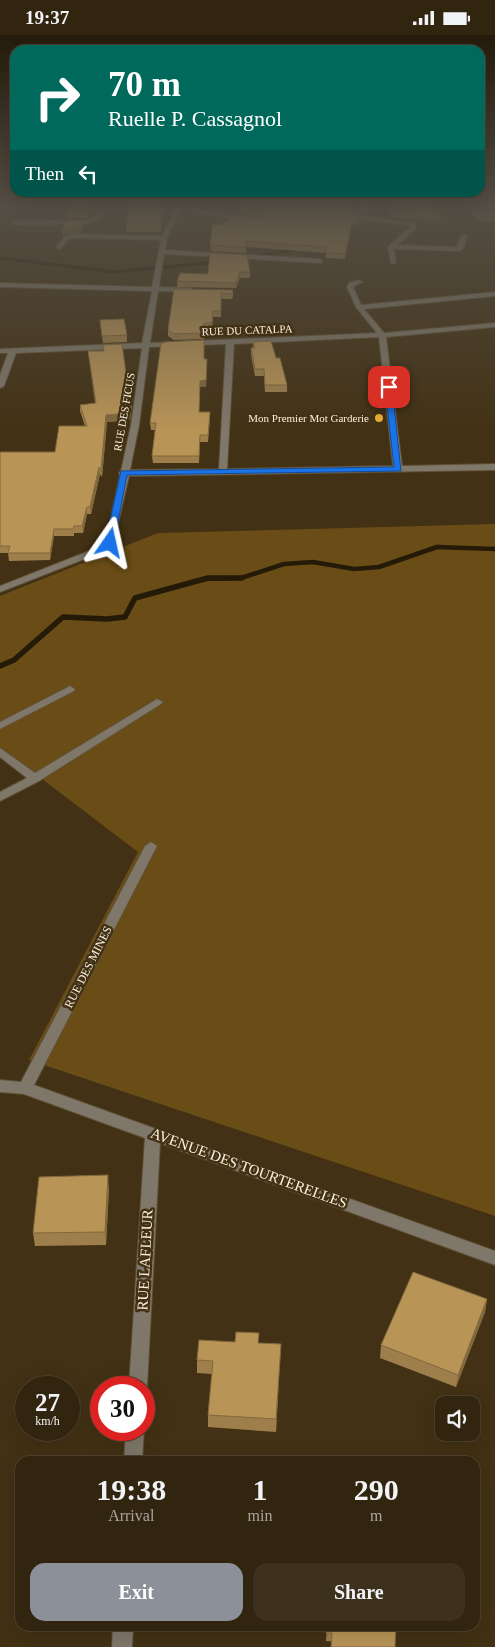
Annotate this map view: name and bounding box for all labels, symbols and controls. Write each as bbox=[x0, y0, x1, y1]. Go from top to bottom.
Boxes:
text: 19:37 bbox=[25, 7, 69, 28]
icon: right bbox=[25, 65, 90, 130]
text: 70 m bbox=[108, 65, 181, 104]
text: Ruelle P. Cassagnol bbox=[108, 106, 282, 131]
icon: left bbox=[74, 160, 102, 188]
text: Then bbox=[25, 163, 64, 184]
street label: RUE DU CATALPA bbox=[201, 322, 293, 338]
pin bbox=[368, 366, 410, 408]
street label: RUE DES FICUS bbox=[111, 372, 137, 452]
icon: arrive bbox=[375, 373, 403, 401]
place label: Mon Premier Mot Garderie bbox=[248, 412, 369, 424]
marker: Mon Premier Mot Garderie bbox=[373, 412, 385, 424]
position arrow bbox=[83, 516, 135, 568]
street label: RUE DES MINES bbox=[61, 924, 115, 1010]
street label: AVENUE DES TOURTERELLES bbox=[148, 1125, 350, 1211]
street label: RUE LAFLEUR bbox=[134, 1209, 156, 1311]
speed limit sign: 30 bbox=[90, 1376, 155, 1441]
text: 27 bbox=[35, 1389, 60, 1416]
map controls bbox=[435, 1396, 480, 1441]
button: sound bbox=[435, 1396, 480, 1441]
text: km/h bbox=[35, 1414, 60, 1428]
text: 19:38 bbox=[96, 1473, 166, 1506]
text: 1 bbox=[252, 1473, 267, 1506]
text: 290 bbox=[354, 1473, 399, 1506]
text: Arrival bbox=[108, 1507, 154, 1524]
text: min bbox=[248, 1507, 272, 1524]
text: m bbox=[370, 1507, 382, 1524]
button: Exit bbox=[30, 1563, 243, 1621]
button: Share bbox=[253, 1563, 465, 1621]

